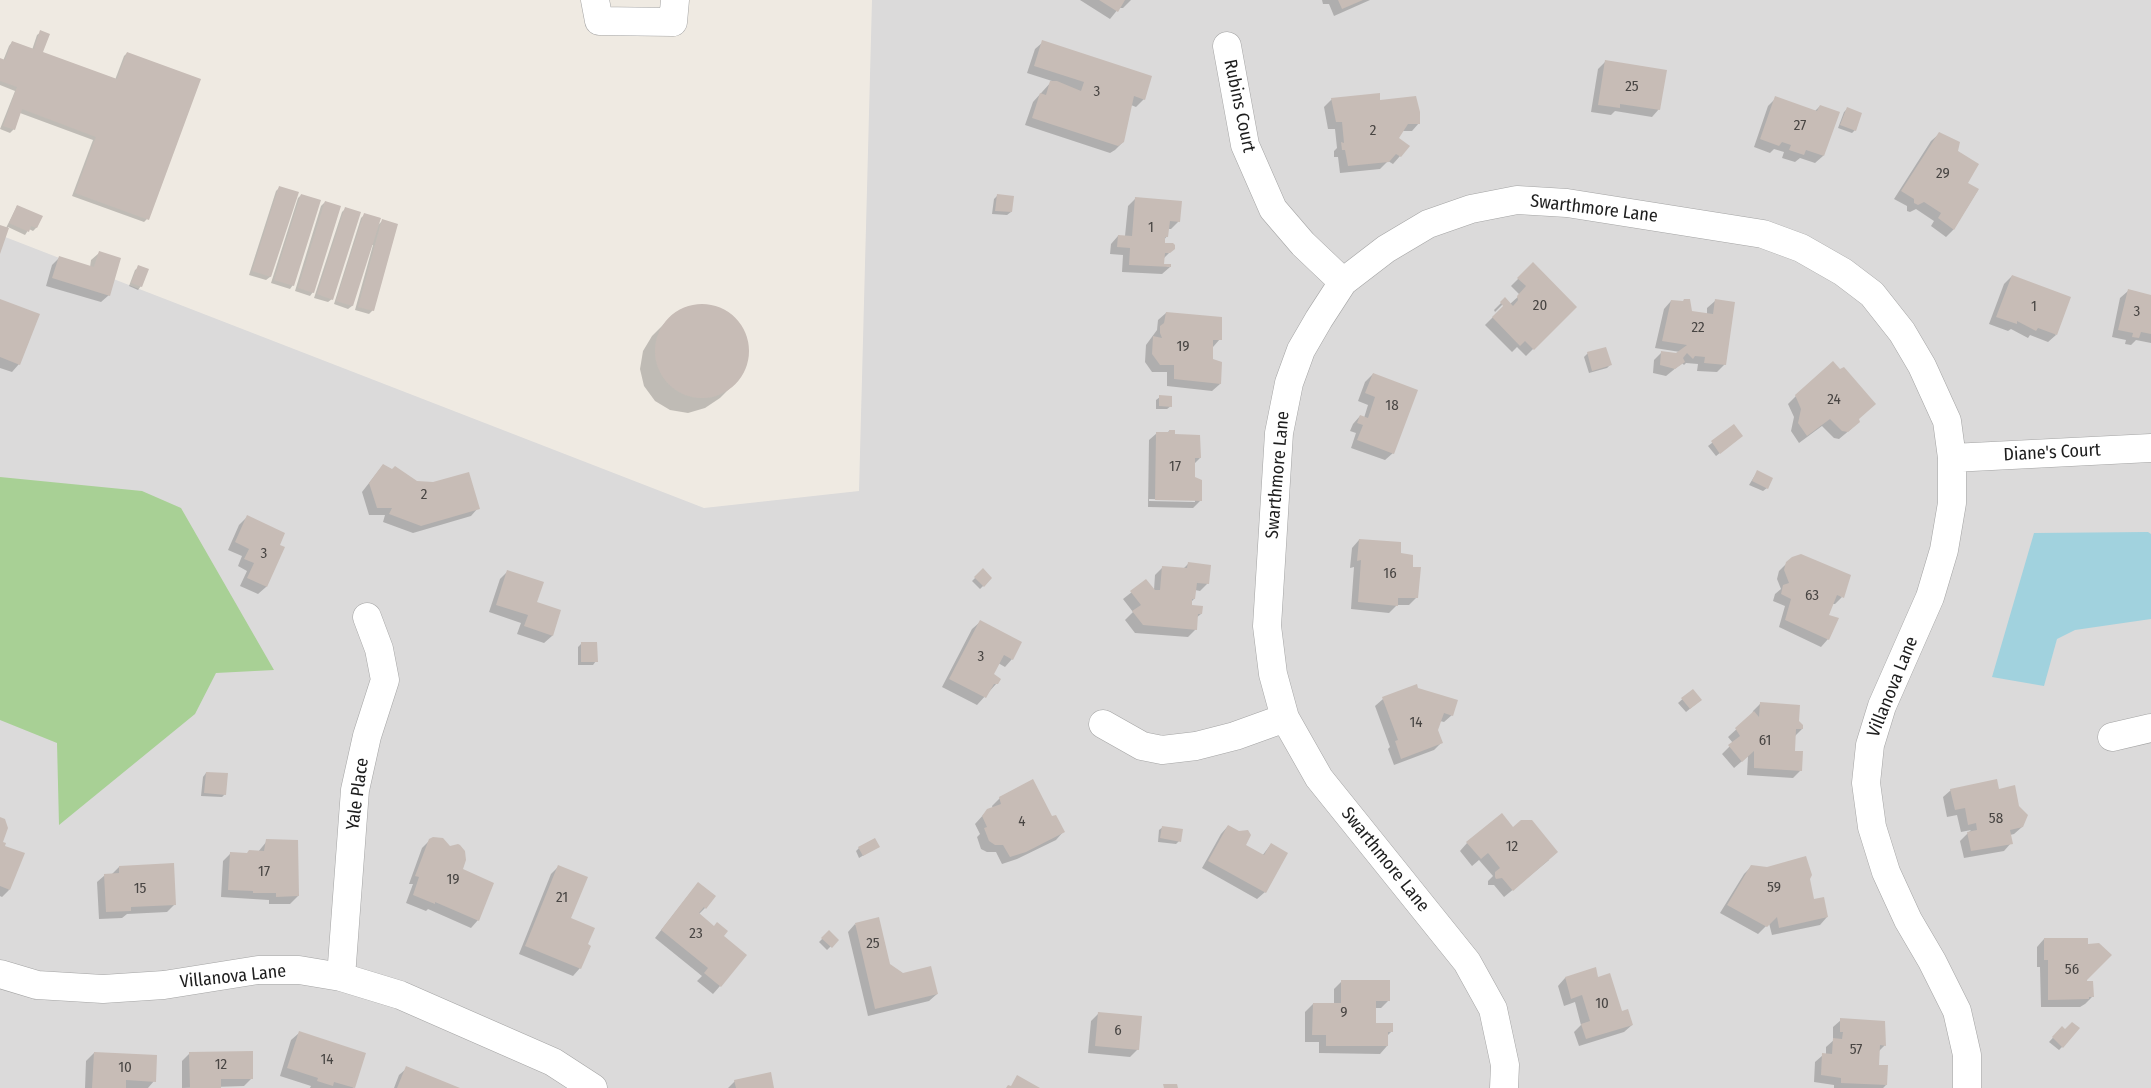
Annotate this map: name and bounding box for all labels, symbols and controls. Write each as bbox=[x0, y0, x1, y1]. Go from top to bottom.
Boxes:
street label: Rubins Court bbox=[1219, 58, 1259, 154]
house number: 25 bbox=[1625, 78, 1639, 96]
house number: 3 bbox=[1094, 83, 1100, 101]
house number: 27 bbox=[1794, 117, 1806, 135]
house number: 2 bbox=[1370, 122, 1376, 140]
house number: 29 bbox=[1936, 165, 1950, 183]
street label: Swarthmore Lane bbox=[1529, 190, 1659, 228]
house number: 1 bbox=[1148, 219, 1154, 237]
house number: 20 bbox=[1533, 297, 1547, 315]
house number: 1 bbox=[2031, 298, 2037, 316]
house number: 3 bbox=[2134, 303, 2140, 321]
house number: 22 bbox=[1691, 319, 1705, 337]
house number: 19 bbox=[1176, 338, 1190, 356]
house number: 24 bbox=[1827, 391, 1841, 409]
house number: 18 bbox=[1385, 397, 1399, 415]
street label: Swarthmore Lane bbox=[1262, 410, 1294, 540]
street label: Diane's Court bbox=[2003, 440, 2101, 466]
house number: 17 bbox=[1169, 458, 1181, 476]
house number: 2 bbox=[421, 486, 427, 504]
house number: 3 bbox=[261, 545, 267, 563]
house number: 16 bbox=[1383, 565, 1397, 583]
house number: 63 bbox=[1805, 587, 1819, 605]
street label: Villanova Lane bbox=[1863, 634, 1923, 740]
house number: 3 bbox=[978, 648, 984, 666]
house number: 14 bbox=[1409, 714, 1423, 732]
house number: 61 bbox=[1759, 732, 1771, 750]
street label: Yale Place bbox=[342, 756, 374, 832]
street label: Swarthmore Lane bbox=[1336, 803, 1434, 917]
house number: 58 bbox=[1989, 810, 2003, 828]
house number: 4 bbox=[1018, 813, 1026, 831]
house number: 12 bbox=[1506, 838, 1518, 856]
house number: 17 bbox=[258, 863, 270, 881]
house number: 19 bbox=[446, 871, 460, 889]
house number: 59 bbox=[1767, 879, 1781, 897]
house number: 15 bbox=[134, 880, 146, 898]
house number: 21 bbox=[556, 889, 568, 907]
house number: 23 bbox=[689, 925, 703, 943]
house number: 25 bbox=[866, 935, 880, 953]
street label: Villanova Lane bbox=[179, 961, 287, 993]
house number: 56 bbox=[2065, 961, 2079, 979]
house number: 10 bbox=[1595, 995, 1609, 1013]
house number: 9 bbox=[1340, 1004, 1348, 1022]
house number: 6 bbox=[1114, 1022, 1122, 1040]
house number: 57 bbox=[1850, 1041, 1862, 1059]
house number: 14 bbox=[320, 1051, 334, 1069]
house number: 12 bbox=[215, 1056, 227, 1074]
house number: 10 bbox=[118, 1059, 132, 1077]

